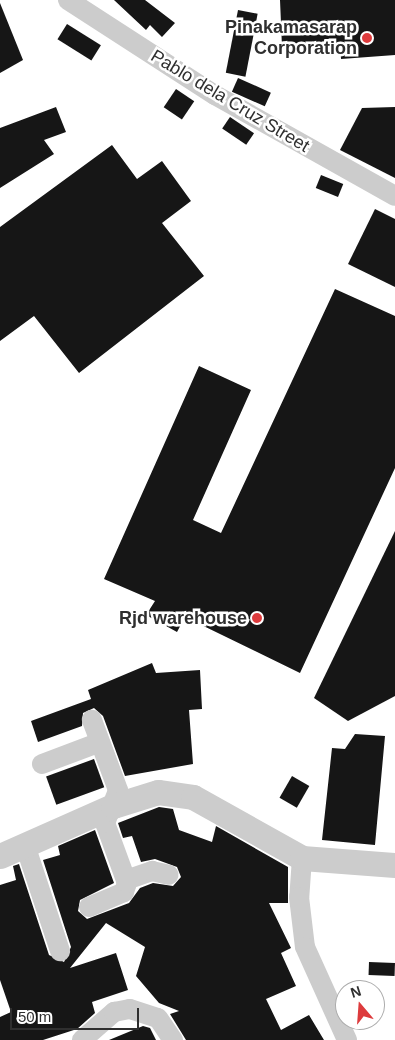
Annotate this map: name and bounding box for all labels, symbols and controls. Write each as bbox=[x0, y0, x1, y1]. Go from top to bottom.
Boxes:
place label: Pinakamasarap Corporation bbox=[225, 17, 357, 59]
marker: Pinakamasarap Corporation bbox=[361, 32, 373, 44]
street label: Pablo dela Cruz Street bbox=[147, 45, 313, 157]
place label: Rjd warehouse bbox=[119, 607, 247, 629]
marker: Rjd warehouse bbox=[251, 612, 263, 624]
north arrow bbox=[335, 980, 385, 1030]
text: N bbox=[348, 983, 363, 1001]
scale bar bbox=[12, 998, 141, 1030]
text: 50 m bbox=[18, 1008, 51, 1025]

